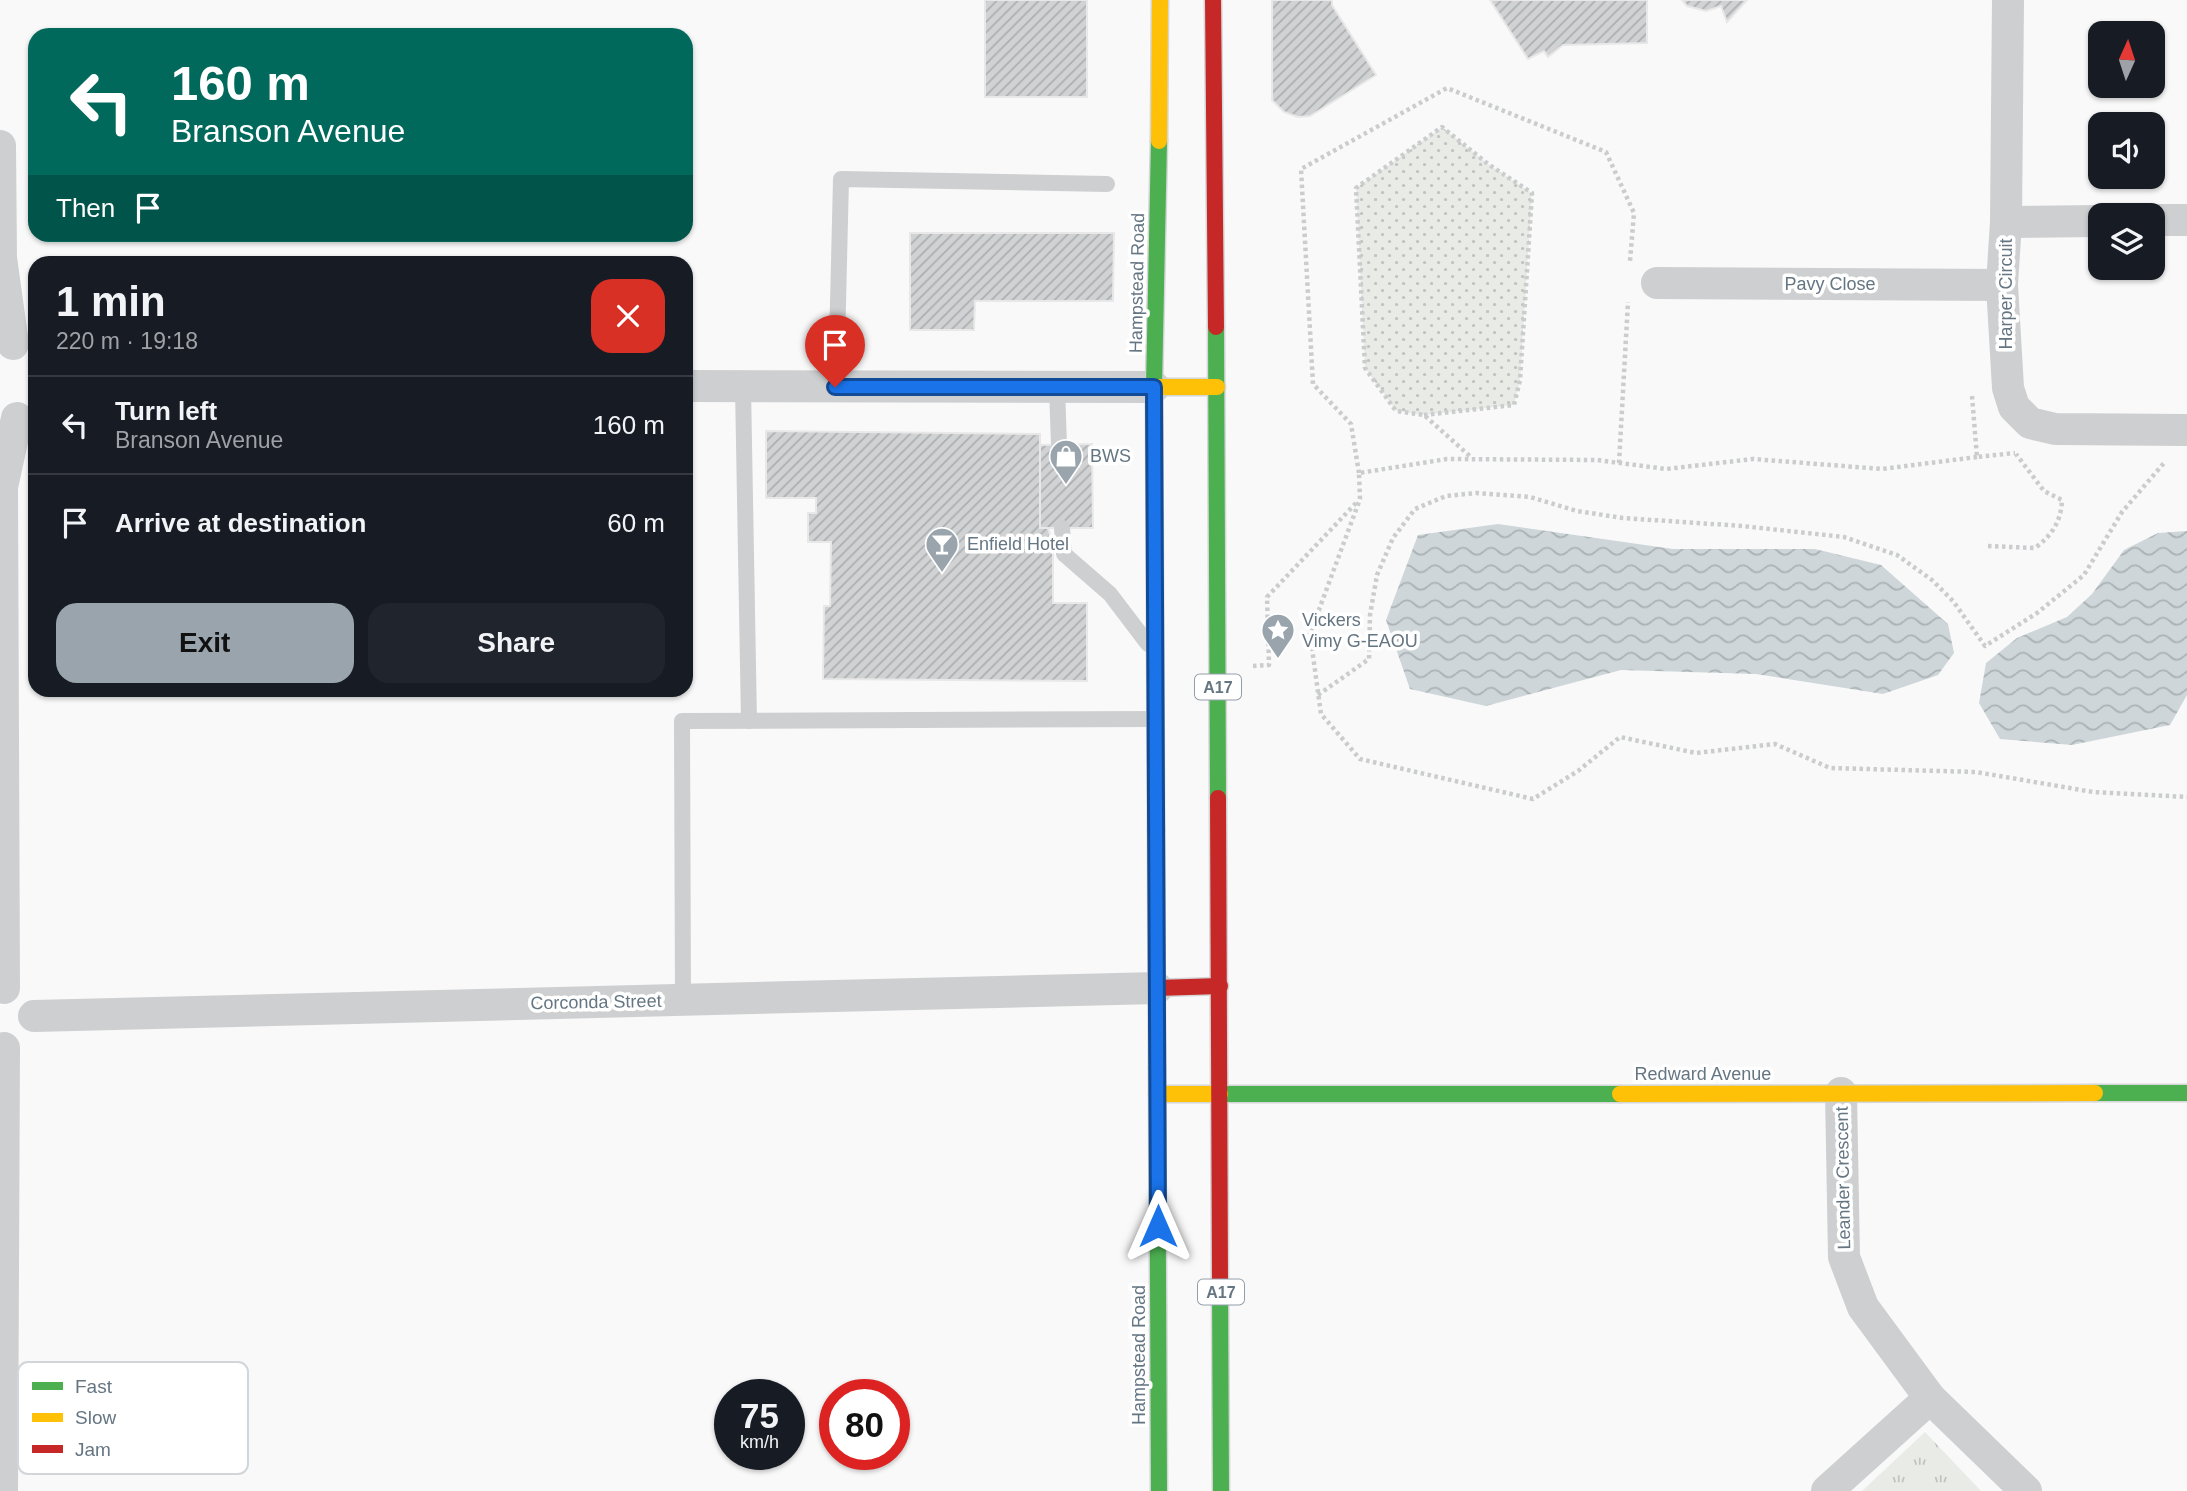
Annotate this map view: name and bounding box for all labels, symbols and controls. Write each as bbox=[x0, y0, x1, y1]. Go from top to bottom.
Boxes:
north arrow bbox=[2088, 21, 2165, 98]
map controls bbox=[2088, 21, 2165, 280]
icon: left bbox=[56, 56, 147, 147]
text: 160 m bbox=[171, 56, 310, 110]
button: sound bbox=[2088, 112, 2165, 189]
text: Branson Avenue bbox=[171, 113, 405, 149]
icon: arrive bbox=[129, 189, 167, 227]
text: Then bbox=[56, 193, 115, 223]
button: layers bbox=[2088, 203, 2165, 280]
street label: Hampstead Road bbox=[1126, 213, 1148, 353]
street label: Harper Circuit bbox=[1996, 238, 2016, 350]
street label: Pavy Close bbox=[1784, 274, 1876, 294]
text: 1 min bbox=[56, 278, 166, 325]
button: close bbox=[591, 279, 665, 353]
pin bbox=[805, 315, 865, 387]
icon: arrive bbox=[816, 326, 854, 364]
text: 220 m · 19:18 bbox=[56, 328, 198, 354]
text: Turn left bbox=[115, 396, 217, 426]
icon: left bbox=[56, 406, 94, 444]
text: 160 m bbox=[593, 410, 665, 440]
text: Branson Avenue bbox=[115, 427, 283, 453]
shop icon: BWS bbox=[1047, 437, 1085, 486]
place label: BWS bbox=[1090, 446, 1131, 466]
icon: arrive bbox=[56, 504, 94, 542]
text: Arrive at destination bbox=[115, 508, 366, 538]
text: 60 m bbox=[607, 508, 665, 538]
bar icon: Enfield Hotel bbox=[923, 525, 961, 574]
place label: Enfield Hotel bbox=[967, 534, 1069, 554]
button: Exit bbox=[56, 603, 354, 683]
button: Share bbox=[368, 603, 665, 683]
place label: Vickers Vimy G-EAOU bbox=[1302, 610, 1418, 651]
place icon: Vickers Vimy G-EAOU bbox=[1259, 611, 1297, 660]
road number: A17 bbox=[1195, 674, 1241, 700]
street label: Corconda Street bbox=[530, 991, 662, 1013]
street label: Redward Avenue bbox=[1635, 1064, 1771, 1084]
street label: Leander Crescent bbox=[1832, 1106, 1854, 1250]
position arrow bbox=[1121, 1189, 1195, 1263]
road number: A17 bbox=[1198, 1280, 1244, 1304]
street label: Hampstead Road bbox=[1129, 1285, 1149, 1425]
legend bbox=[18, 1362, 248, 1474]
text: Fast bbox=[75, 1376, 113, 1397]
speed limit sign: 80 bbox=[819, 1379, 910, 1470]
text: 75 bbox=[740, 1396, 779, 1435]
text: Slow bbox=[75, 1407, 116, 1428]
text: km/h bbox=[740, 1432, 779, 1452]
text: Jam bbox=[75, 1439, 111, 1460]

